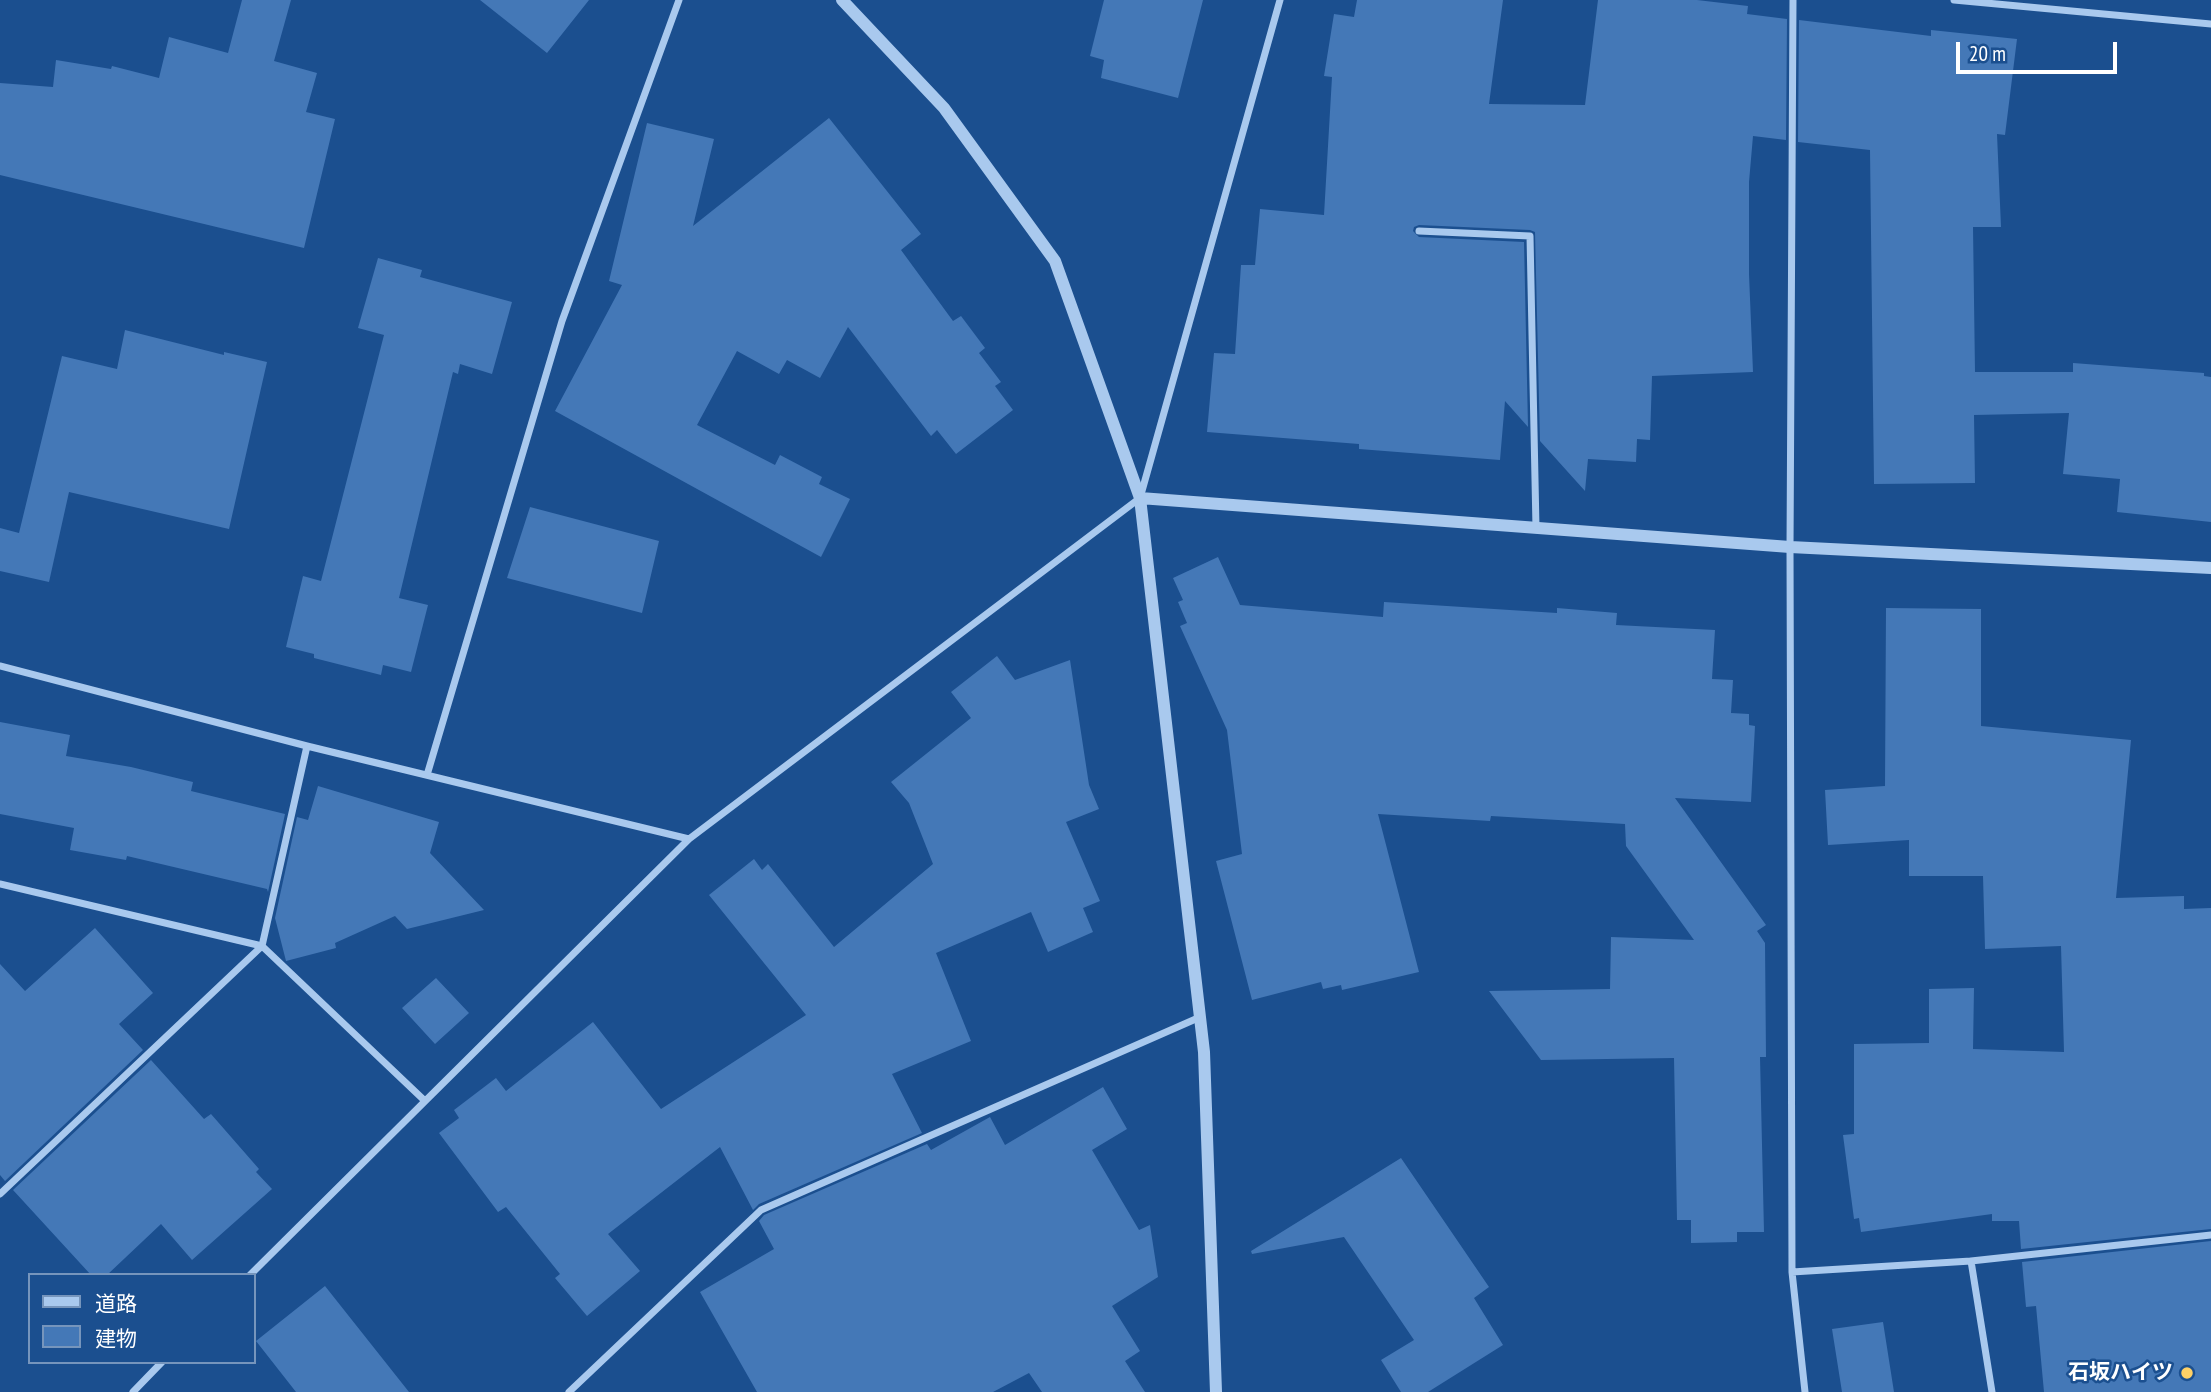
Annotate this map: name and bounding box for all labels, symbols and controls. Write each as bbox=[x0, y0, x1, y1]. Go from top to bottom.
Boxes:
scale bar bbox=[1959, 28, 2120, 72]
text: 20 m bbox=[1969, 40, 2006, 67]
legend bbox=[28, 1273, 256, 1364]
text: 道路 bbox=[95, 1290, 137, 1317]
text: 建物 bbox=[95, 1325, 137, 1352]
place label: 石坂ハイツ bbox=[2068, 1360, 2173, 1386]
marker: 石坂ハイツ bbox=[2179, 1365, 2195, 1381]

